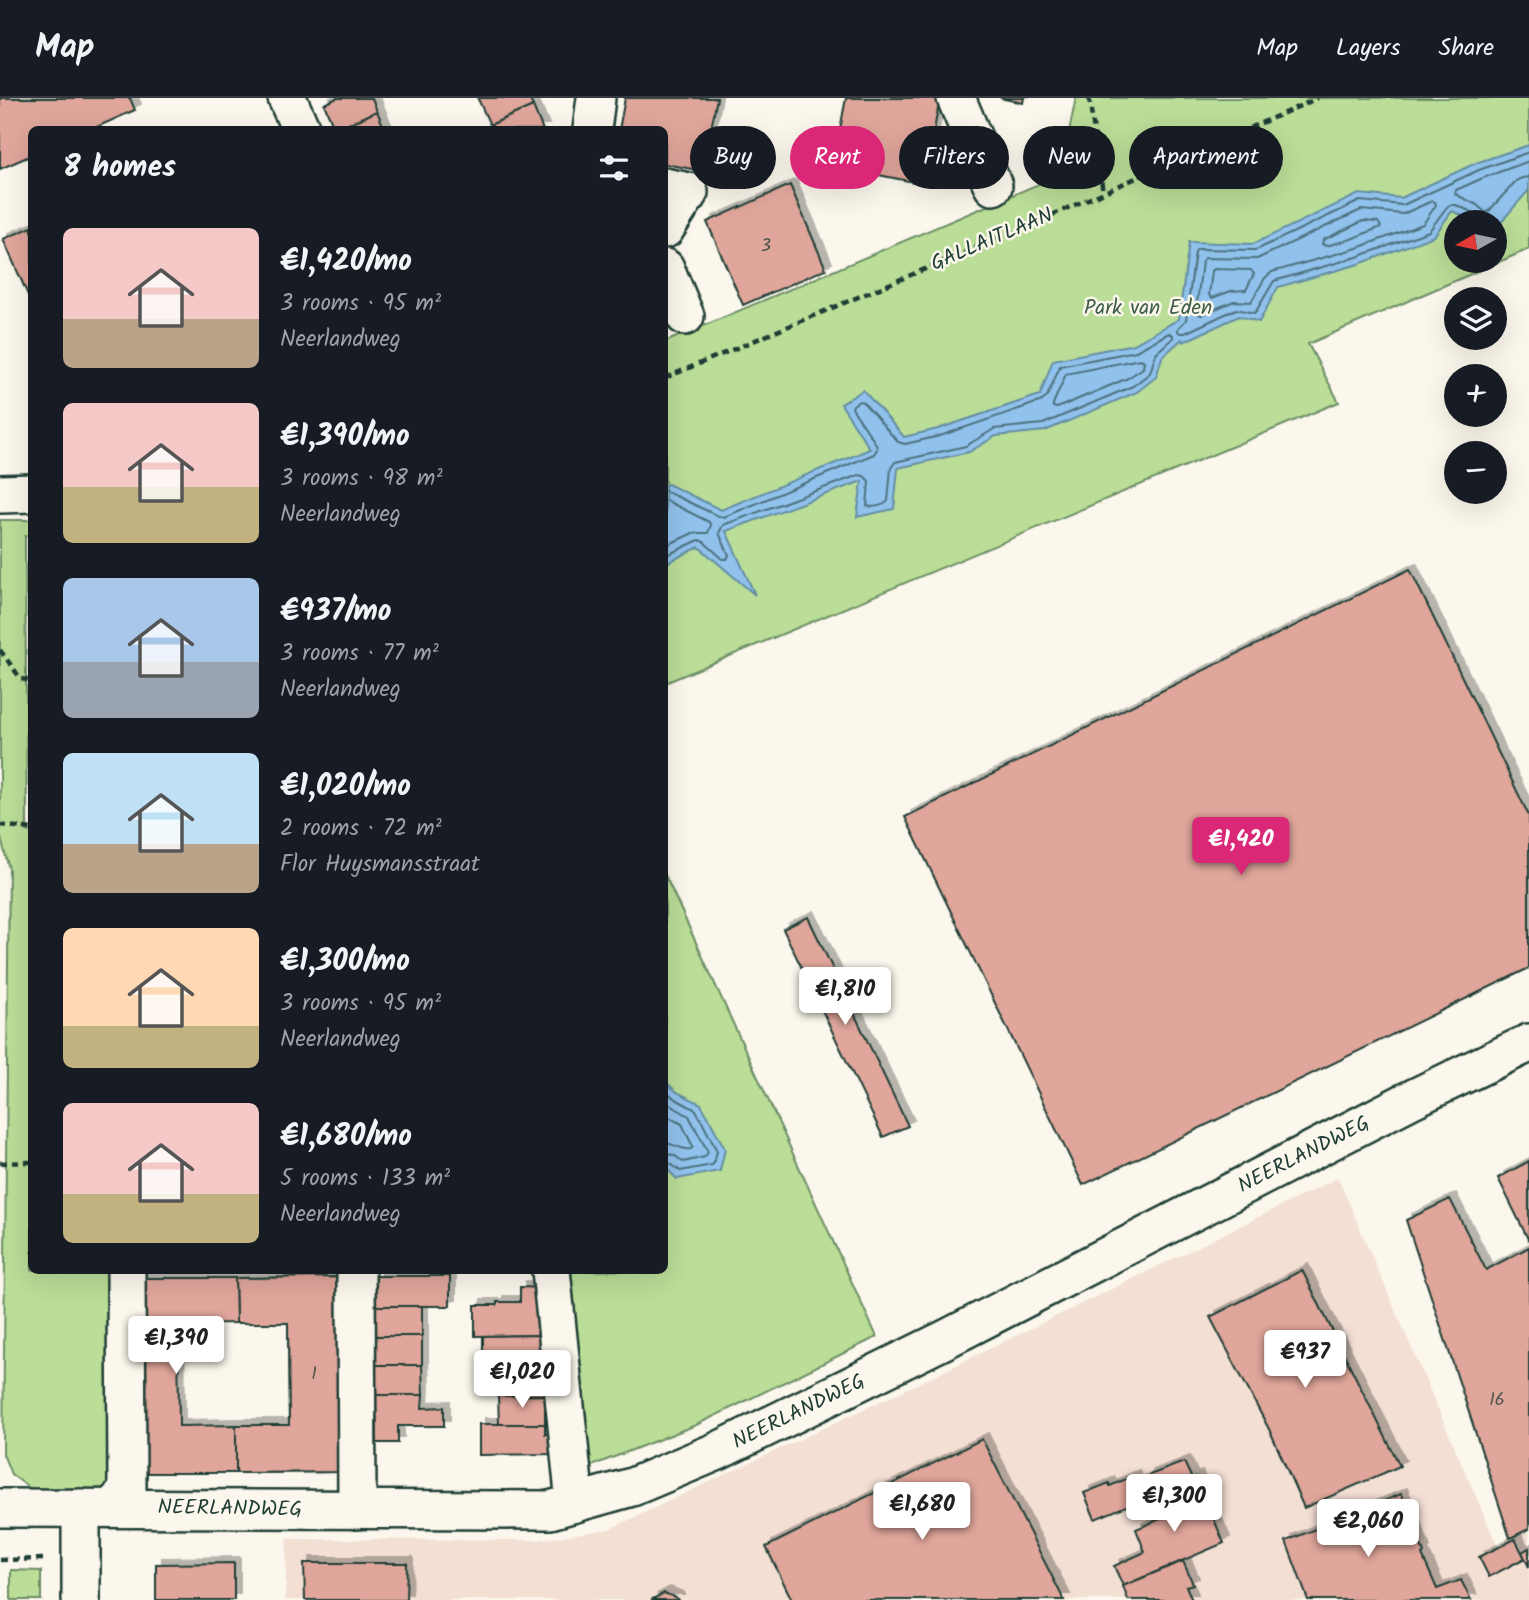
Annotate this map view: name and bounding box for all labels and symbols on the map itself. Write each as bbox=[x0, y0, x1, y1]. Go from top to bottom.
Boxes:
street label: GALLAITLAAN bbox=[926, 199, 1058, 281]
north arrow bbox=[1444, 210, 1507, 273]
house number: 3 bbox=[761, 232, 771, 261]
park label: Park van Eden bbox=[1084, 292, 1212, 325]
pin: €1,420 bbox=[1184, 818, 1298, 877]
pin: €1,810 bbox=[788, 968, 902, 1027]
street label: NEERLANDWEG bbox=[1232, 1107, 1376, 1203]
pin: €1,390 bbox=[119, 1316, 233, 1376]
pin: €937 bbox=[1264, 1330, 1346, 1390]
pin: €1,020 bbox=[465, 1350, 579, 1410]
house number: 1 bbox=[311, 1360, 317, 1389]
street label: NEERLANDWEG bbox=[727, 1365, 871, 1459]
house number: 16 bbox=[1489, 1386, 1505, 1415]
pin: €1,300 bbox=[1117, 1474, 1231, 1534]
pin: €1,680 bbox=[865, 1482, 979, 1542]
street label: NEERLANDWEG bbox=[157, 1491, 303, 1527]
pin: €2,060 bbox=[1311, 1500, 1425, 1559]

